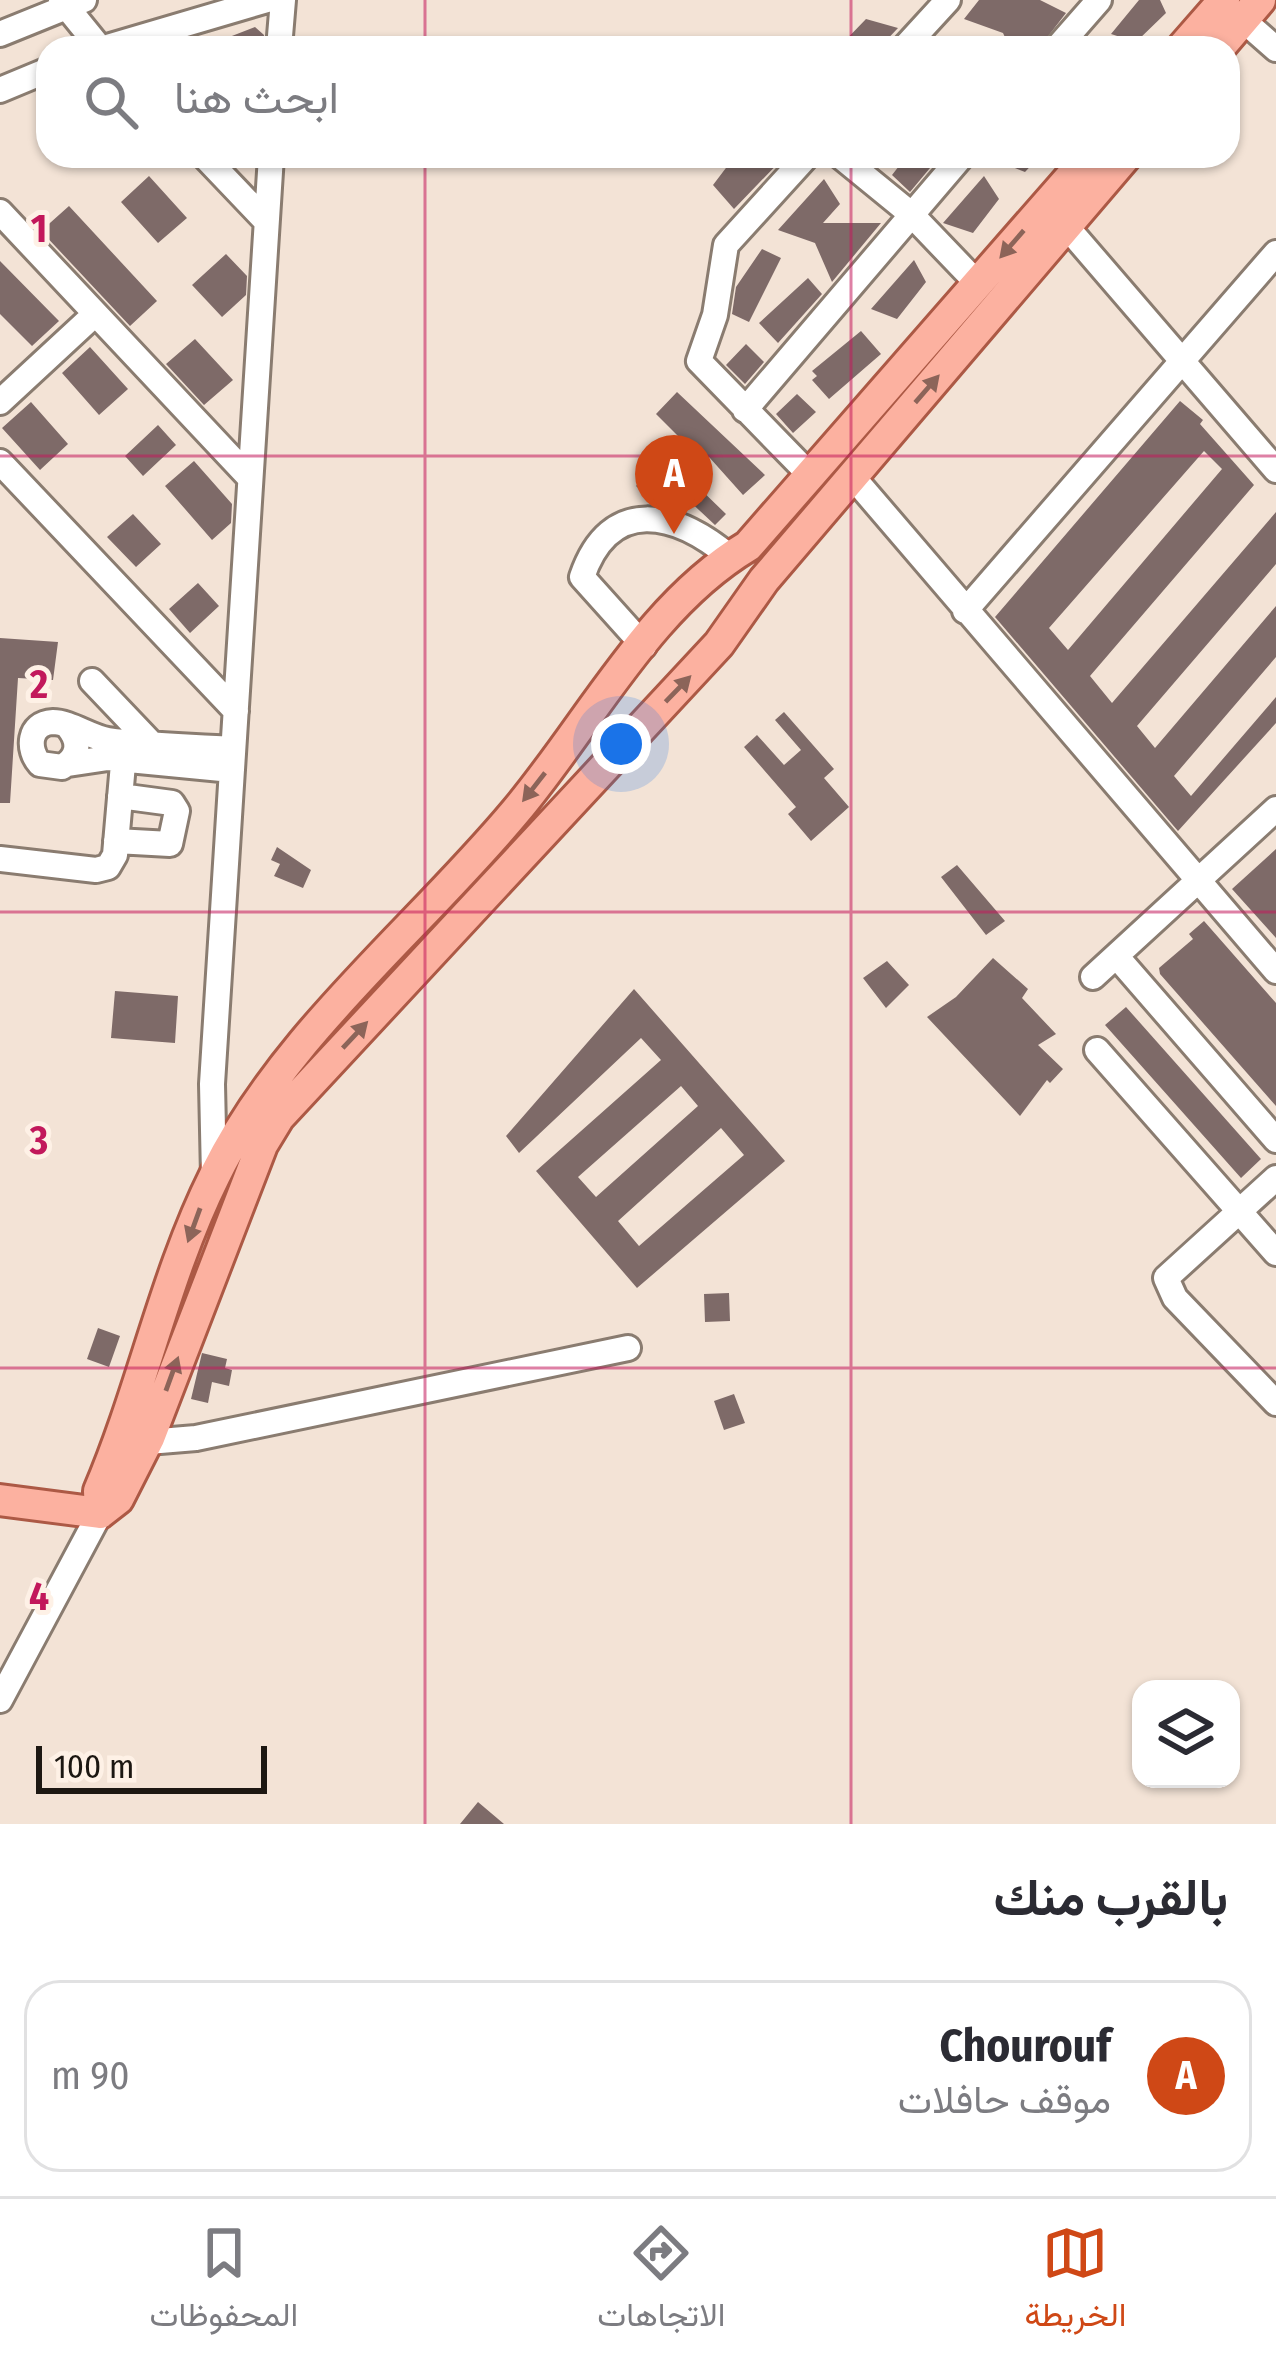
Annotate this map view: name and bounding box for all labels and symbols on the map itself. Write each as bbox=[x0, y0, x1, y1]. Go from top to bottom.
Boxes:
text: 1 bbox=[31, 206, 47, 252]
one-way arrow bbox=[999, 230, 1026, 259]
one-way arrow bbox=[913, 374, 939, 404]
pin: A bbox=[635, 435, 713, 534]
text: 2 bbox=[29, 662, 48, 708]
one-way arrow bbox=[663, 675, 691, 704]
your location bbox=[591, 714, 651, 774]
one-way arrow bbox=[522, 772, 547, 803]
one-way arrow bbox=[340, 1020, 368, 1049]
text: 3 bbox=[29, 1118, 48, 1164]
one-way arrow bbox=[184, 1207, 202, 1243]
one-way arrow bbox=[164, 1355, 182, 1391]
text: 4 bbox=[29, 1574, 49, 1620]
scale bar bbox=[36, 1740, 267, 1793]

